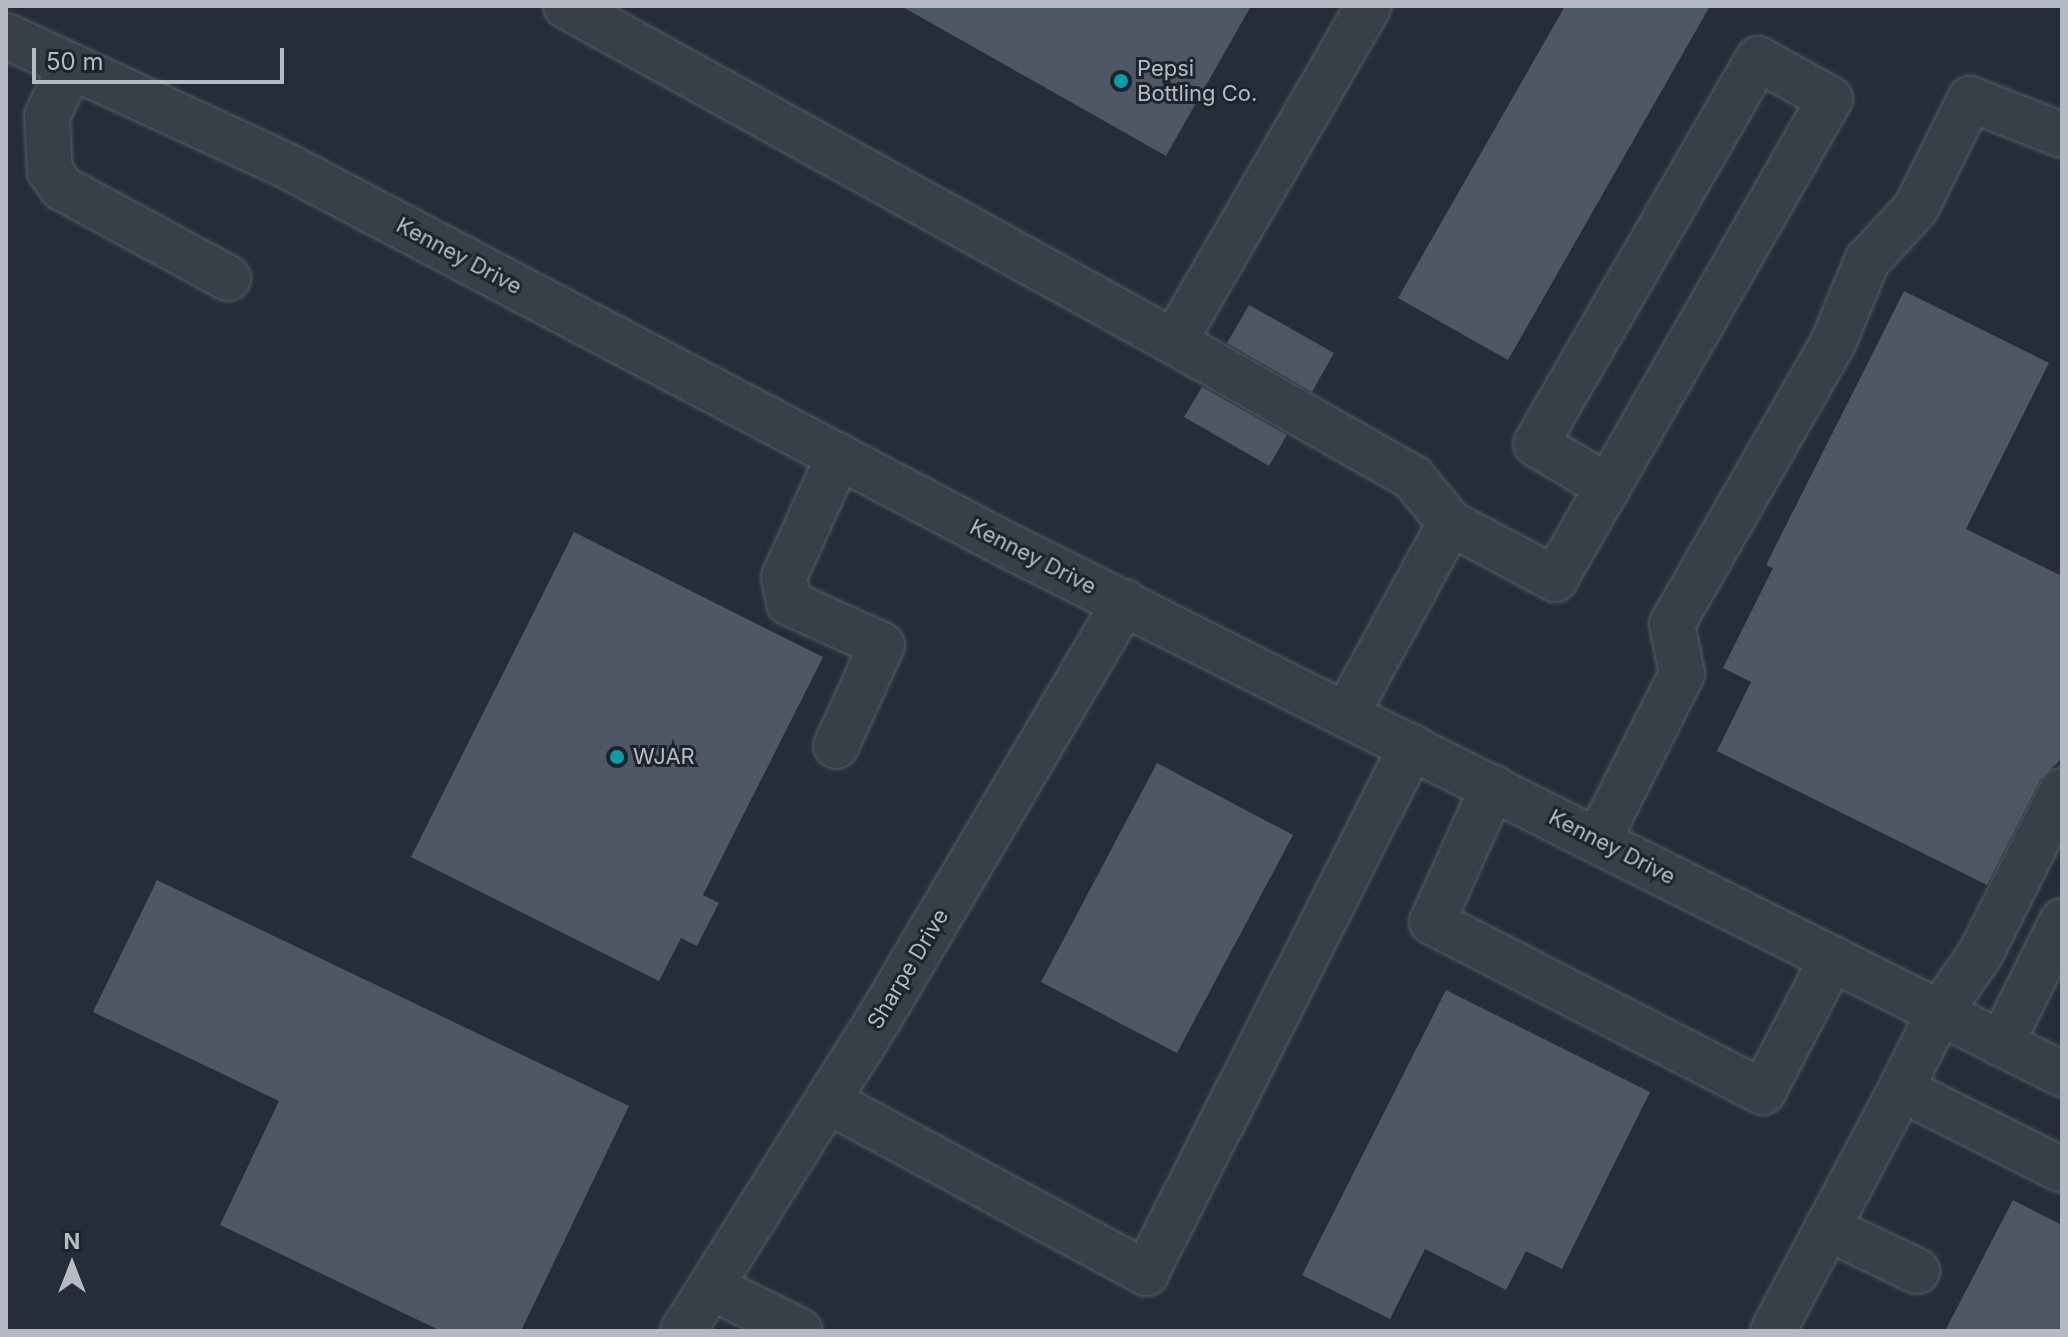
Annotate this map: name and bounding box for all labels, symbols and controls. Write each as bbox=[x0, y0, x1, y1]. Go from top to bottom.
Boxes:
scale bar bbox=[36, 32, 288, 82]
text: 50 m bbox=[46, 47, 104, 76]
place label: Pepsi Bottling Co. bbox=[1137, 55, 1257, 106]
marker: Pepsi Bottling Co. bbox=[1112, 72, 1130, 90]
street label: Kenney Drive bbox=[392, 212, 526, 300]
street label: Kenney Drive bbox=[965, 514, 1101, 600]
place label: WJAR bbox=[633, 744, 695, 770]
marker: WJAR bbox=[608, 748, 626, 766]
street label: Kenney Drive bbox=[1544, 804, 1680, 890]
street label: Sharpe Drive bbox=[862, 904, 954, 1034]
north arrow bbox=[32, 1225, 112, 1305]
text: N bbox=[64, 1228, 80, 1254]

